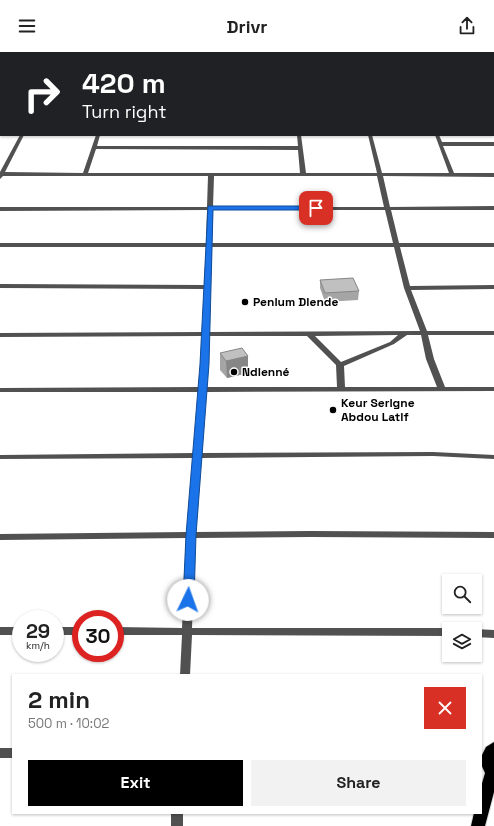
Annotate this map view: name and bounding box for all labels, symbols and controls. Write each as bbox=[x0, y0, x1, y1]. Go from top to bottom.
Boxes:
icon: menu bbox=[16, 15, 38, 37]
text: Drivr bbox=[227, 15, 267, 38]
icon: share bbox=[456, 15, 478, 37]
text: 420 m bbox=[82, 65, 166, 101]
icon: right bbox=[16, 68, 68, 120]
text: Turn right bbox=[82, 100, 166, 123]
pin bbox=[299, 191, 333, 225]
icon: arrive bbox=[305, 197, 327, 219]
place label: Penium Diende bbox=[253, 294, 338, 310]
marker: Penium Diende bbox=[240, 297, 250, 307]
place label: Ndienné bbox=[242, 364, 290, 380]
marker: Ndienné bbox=[229, 367, 239, 377]
place label: Keur Serigne Abdou Latif bbox=[341, 395, 415, 425]
marker: Keur Serigne Abdou Latif bbox=[328, 405, 338, 415]
map controls bbox=[442, 574, 482, 662]
button: search bbox=[442, 574, 482, 614]
position arrow bbox=[167, 579, 209, 621]
speed limit sign: 30 bbox=[72, 610, 124, 662]
text: 29 bbox=[26, 618, 50, 644]
button: layers bbox=[442, 622, 482, 662]
text: km/h bbox=[26, 639, 50, 652]
text: 2 min bbox=[28, 684, 90, 715]
button: close bbox=[424, 687, 466, 729]
text: 500 m · 10:02 bbox=[28, 715, 109, 732]
button: Exit bbox=[28, 760, 243, 806]
button: Share bbox=[251, 760, 466, 806]

